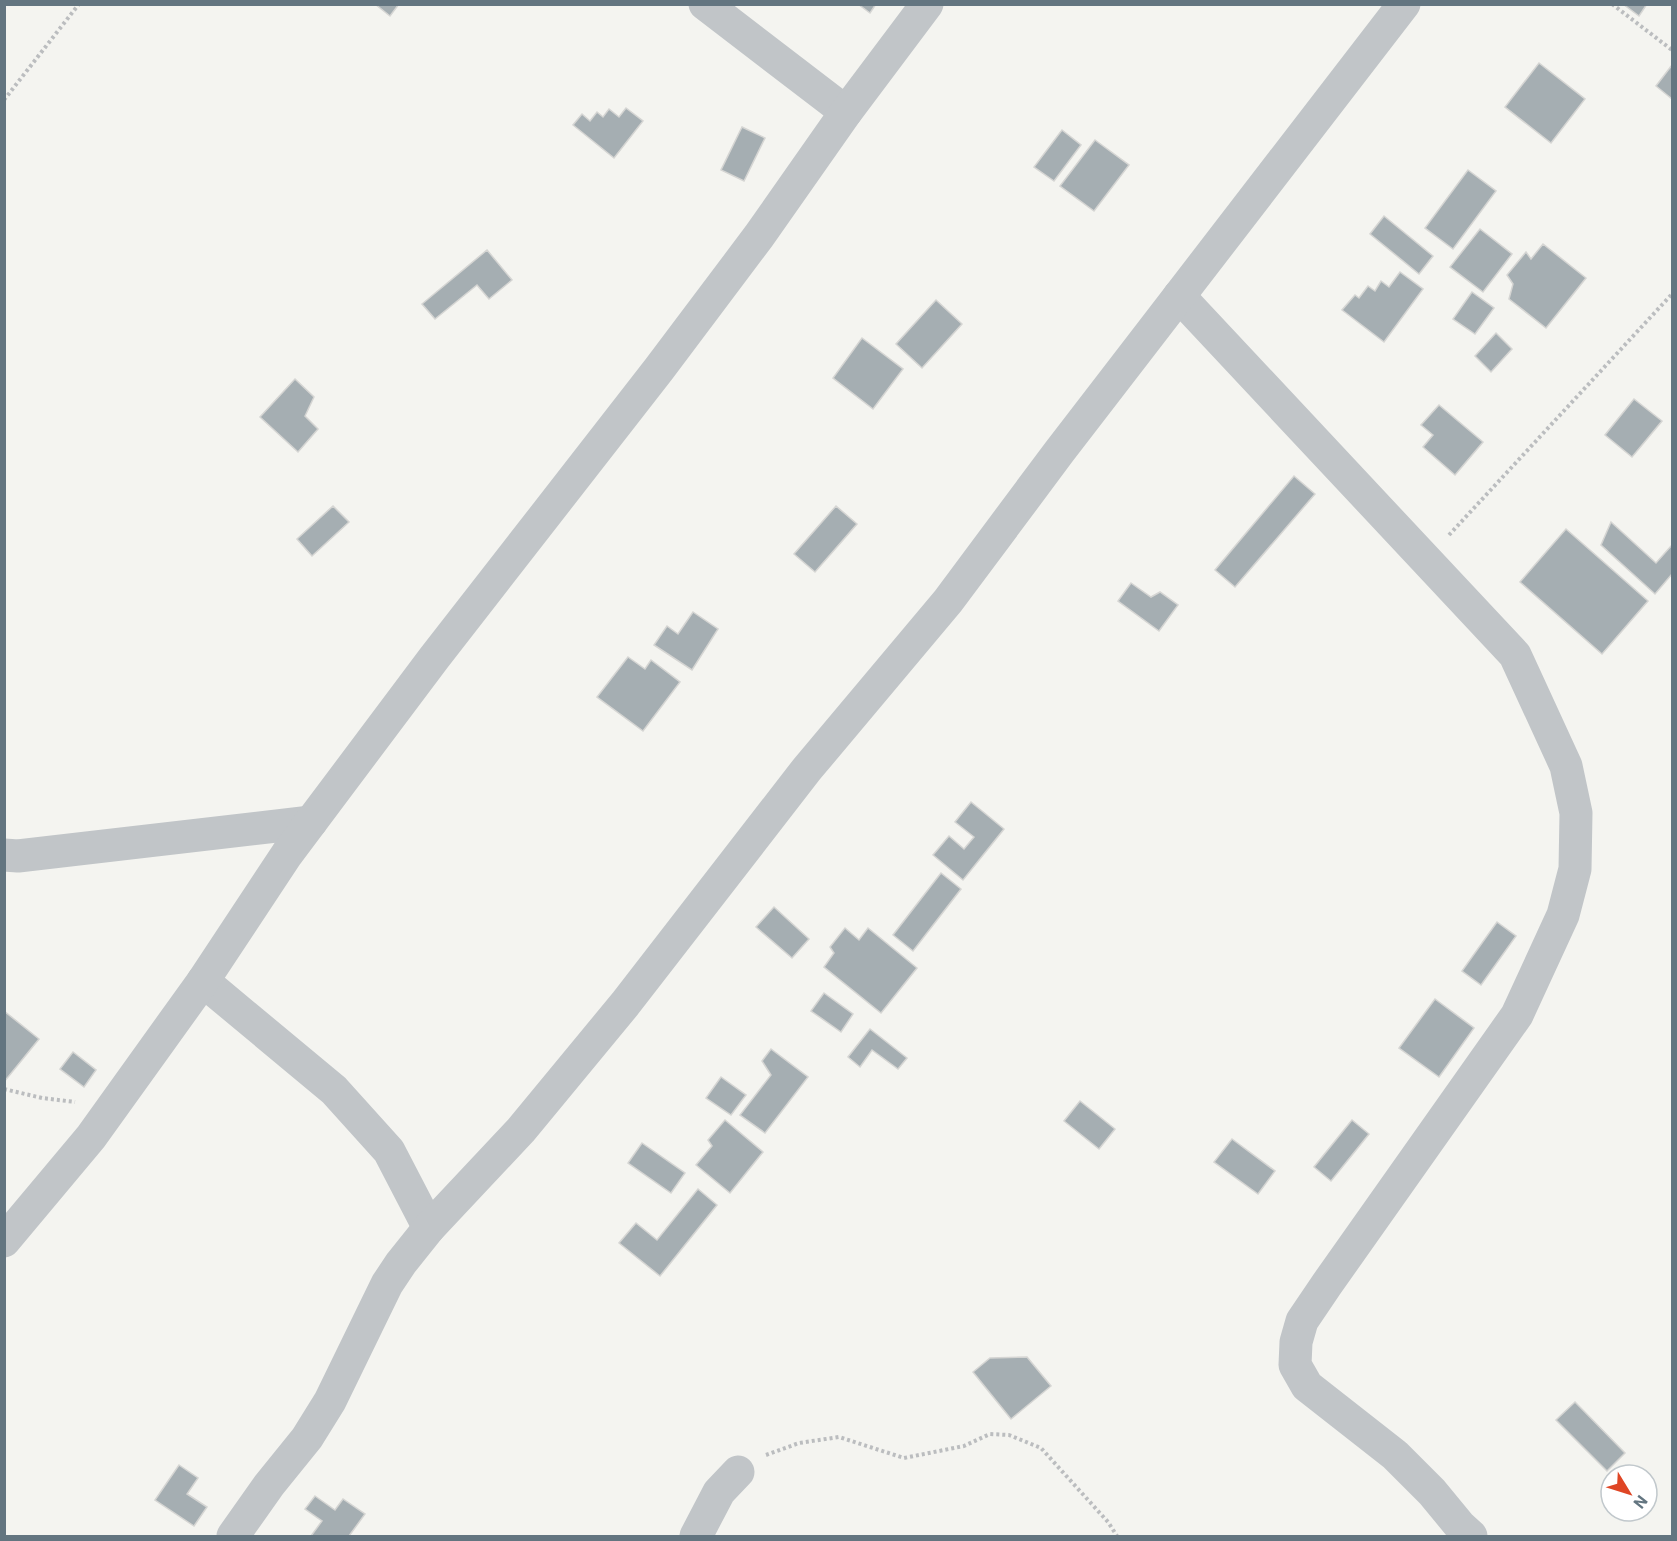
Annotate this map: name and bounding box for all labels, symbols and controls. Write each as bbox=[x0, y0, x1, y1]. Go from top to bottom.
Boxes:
north arrow bbox=[1599, 1463, 1659, 1523]
text: N bbox=[1629, 1492, 1651, 1512]

